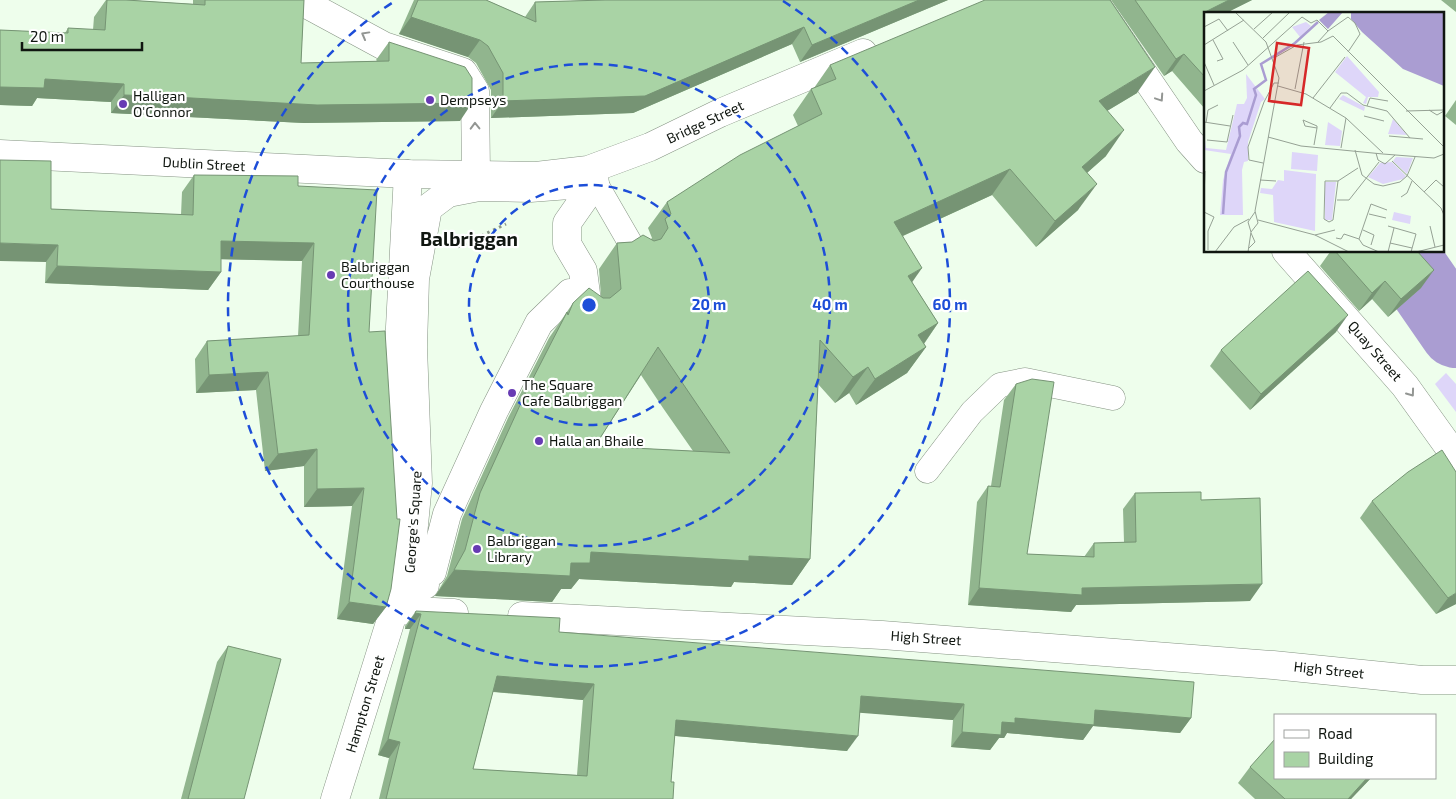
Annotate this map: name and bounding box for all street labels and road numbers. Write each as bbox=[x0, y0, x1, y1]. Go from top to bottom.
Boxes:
street label: Bridge Street bbox=[664, 96, 746, 147]
street label: Dublin Street bbox=[162, 153, 246, 174]
street label: Quay Street bbox=[1345, 317, 1406, 384]
street label: George's Square bbox=[400, 470, 425, 574]
street label: High Street bbox=[890, 627, 962, 648]
street label: Hampton Street bbox=[342, 653, 387, 755]
street label: High Street bbox=[1293, 657, 1365, 682]

